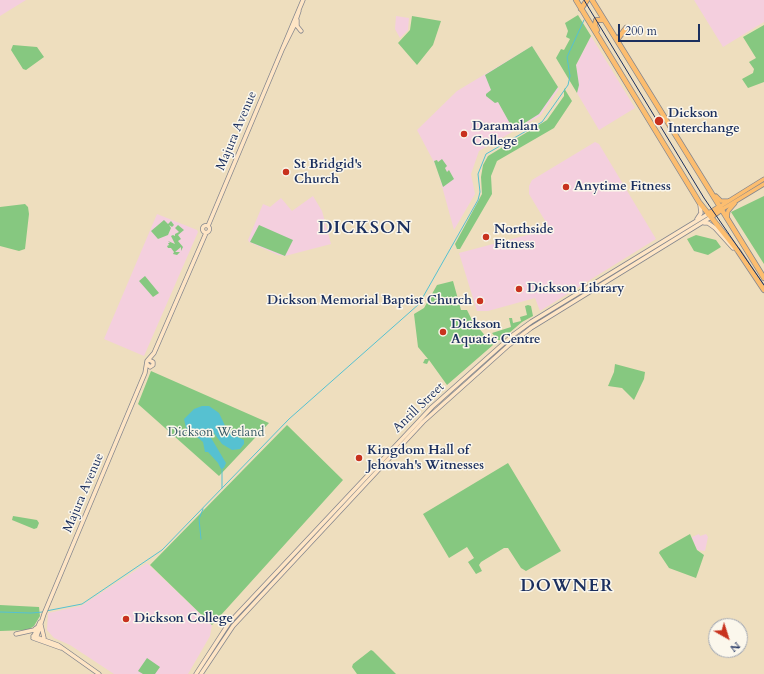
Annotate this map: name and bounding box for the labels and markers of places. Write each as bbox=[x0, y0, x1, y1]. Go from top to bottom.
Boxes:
place label: Dickson Interchange bbox=[668, 106, 740, 137]
marker: Dickson Interchange bbox=[653, 115, 665, 127]
place label: Daramalan College bbox=[472, 119, 538, 150]
marker: Daramalan College bbox=[459, 129, 469, 139]
place label: St Bridgid's Church bbox=[294, 157, 362, 188]
marker: St Bridgid's Church bbox=[281, 167, 291, 177]
place label: Anytime Fitness bbox=[574, 179, 671, 195]
marker: Anytime Fitness bbox=[561, 182, 571, 192]
place label: Northside Fitness bbox=[494, 222, 553, 253]
marker: Northside Fitness bbox=[481, 232, 491, 242]
place label: Dickson Library bbox=[527, 281, 624, 297]
marker: Dickson Library bbox=[514, 284, 524, 294]
place label: Dickson Memorial Baptist Church bbox=[267, 293, 472, 309]
marker: Dickson Memorial Baptist Church bbox=[475, 296, 485, 306]
place label: Dickson Aquatic Centre bbox=[451, 317, 540, 348]
marker: Dickson Aquatic Centre bbox=[438, 327, 448, 337]
place label: Kingdom Hall of Jehovah's Witnesses bbox=[367, 443, 484, 474]
marker: Kingdom Hall of Jehovah's Witnesses bbox=[354, 453, 364, 463]
place label: Dickson College bbox=[134, 611, 233, 627]
marker: Dickson College bbox=[121, 614, 131, 624]

